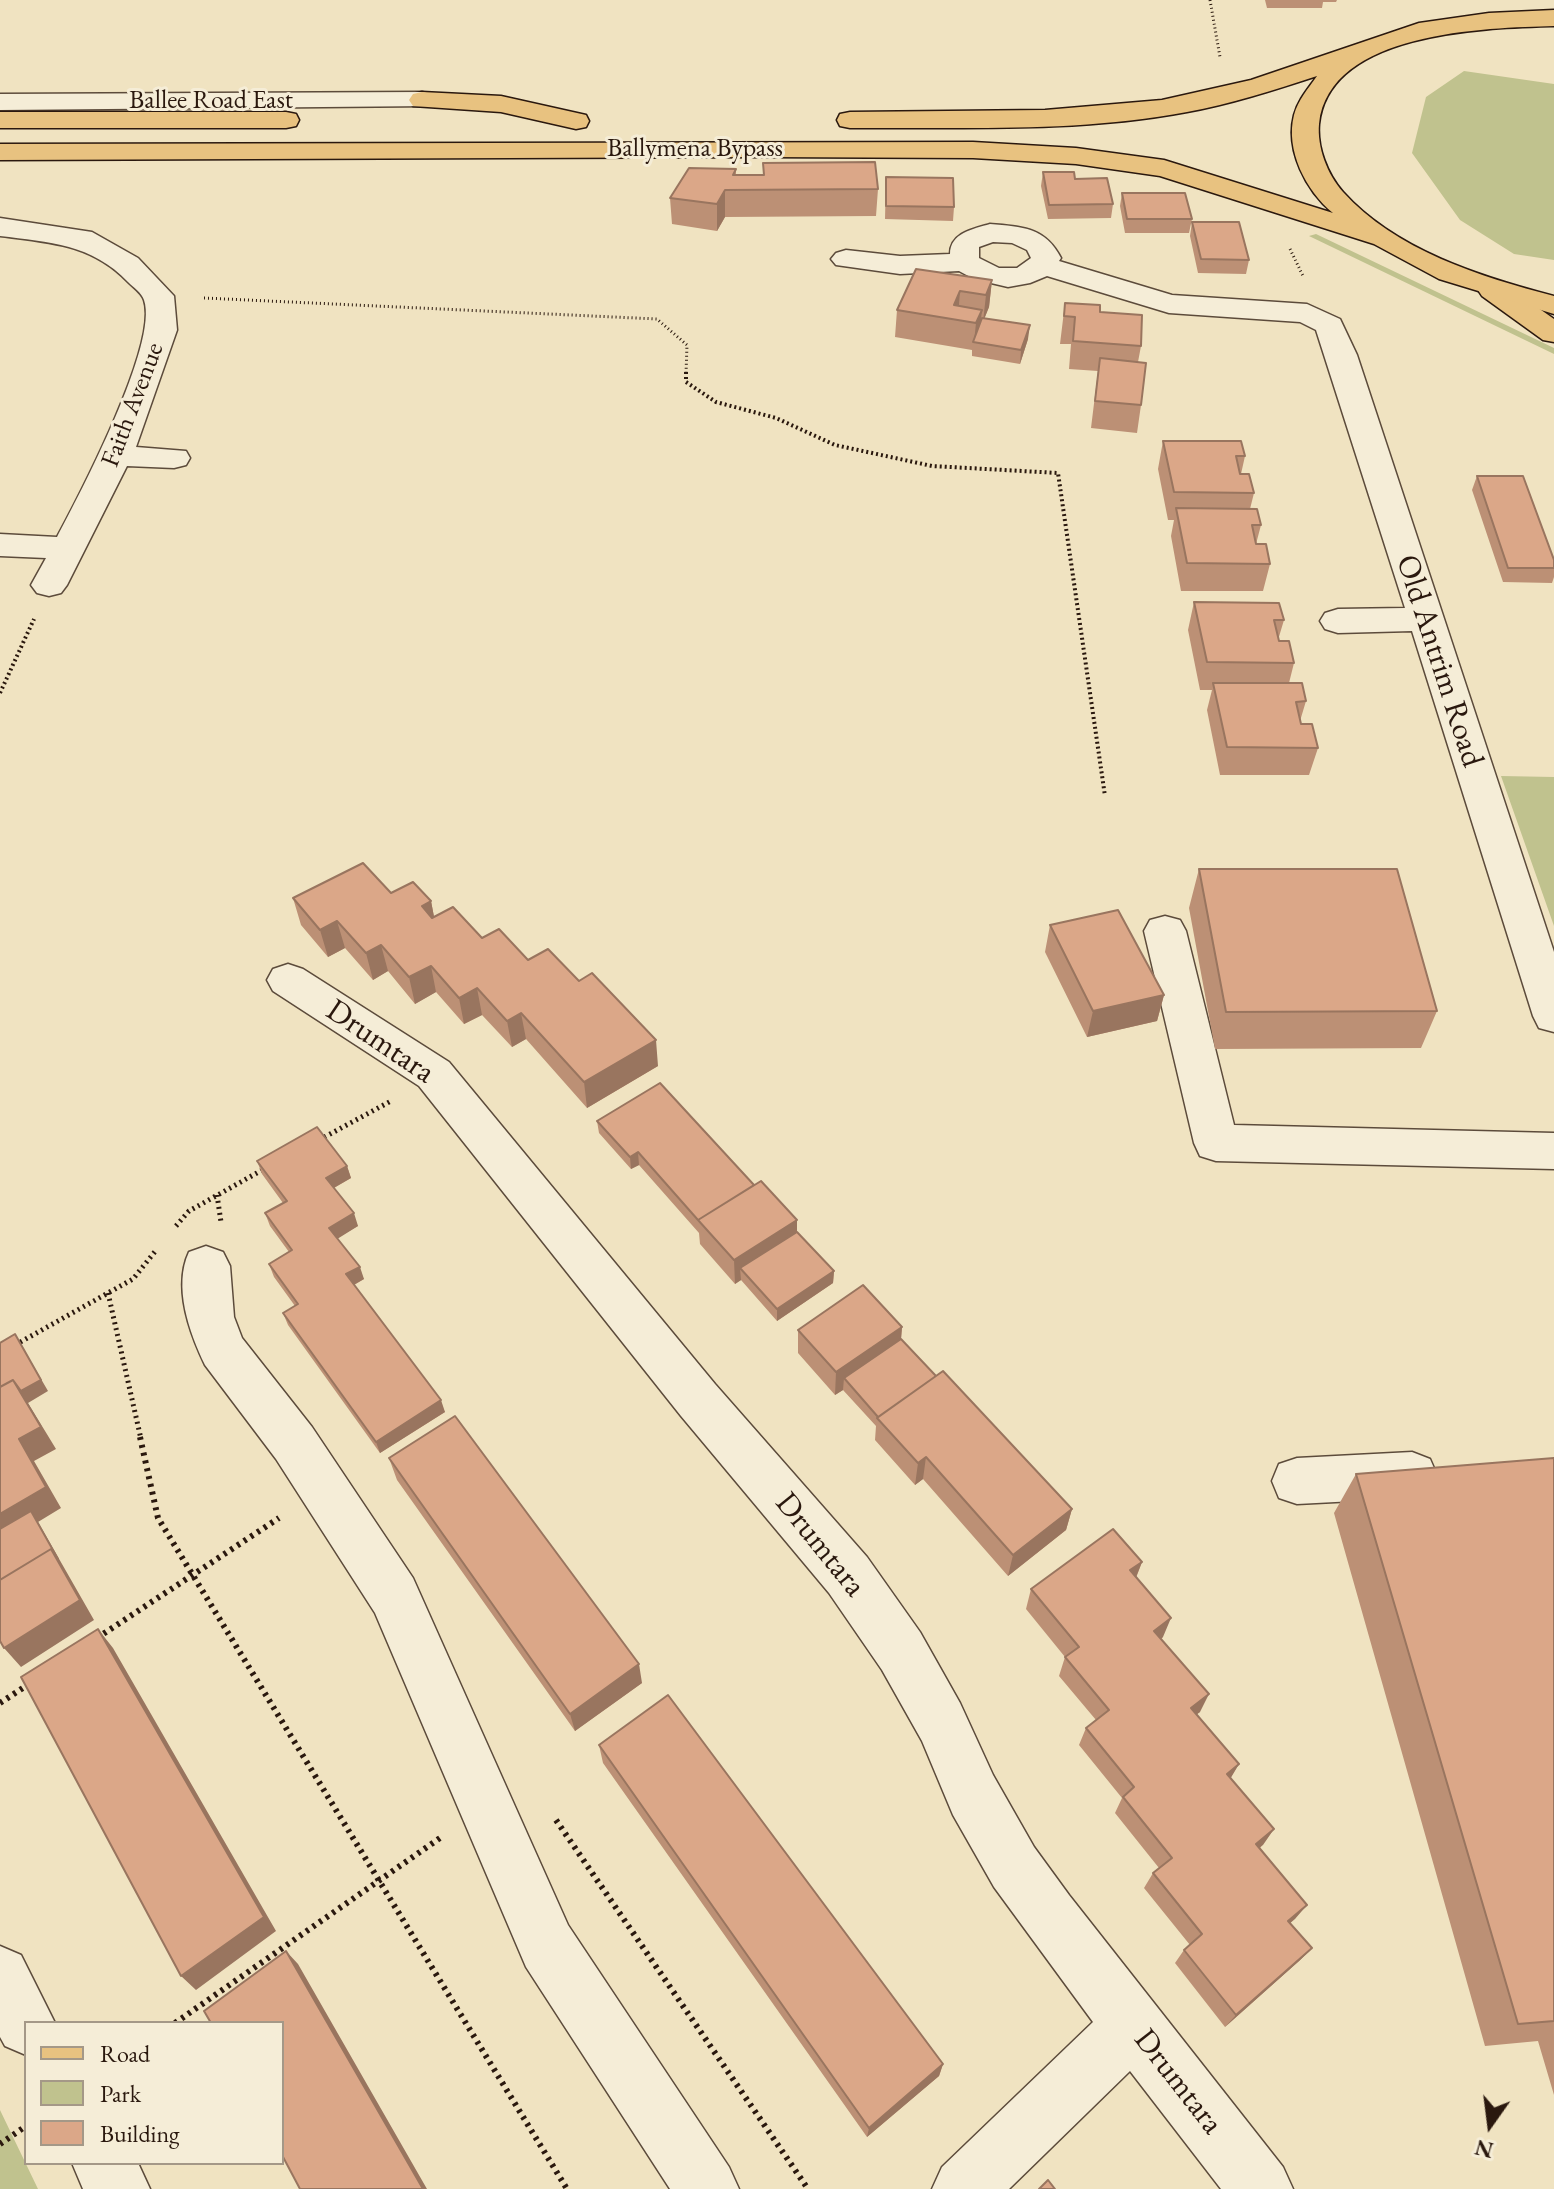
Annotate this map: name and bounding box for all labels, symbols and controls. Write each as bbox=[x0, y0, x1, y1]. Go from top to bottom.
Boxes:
street label: Ballee Road East bbox=[129, 85, 293, 117]
street label: Ballymena Bypass bbox=[607, 133, 783, 165]
street label: Faith Avenue bbox=[95, 338, 171, 472]
street label: Old Antrim Road bbox=[1387, 550, 1491, 772]
street label: Drumtara bbox=[318, 992, 442, 1092]
street label: Drumtara bbox=[766, 1485, 874, 1605]
legend bbox=[24, 2021, 284, 2165]
street label: Drumtara bbox=[1125, 2022, 1231, 2142]
text: Road bbox=[100, 2038, 150, 2069]
text: Park bbox=[100, 2078, 141, 2109]
north arrow bbox=[1450, 2085, 1530, 2165]
text: Building bbox=[100, 2118, 180, 2149]
text: N bbox=[1472, 2133, 1496, 2165]

